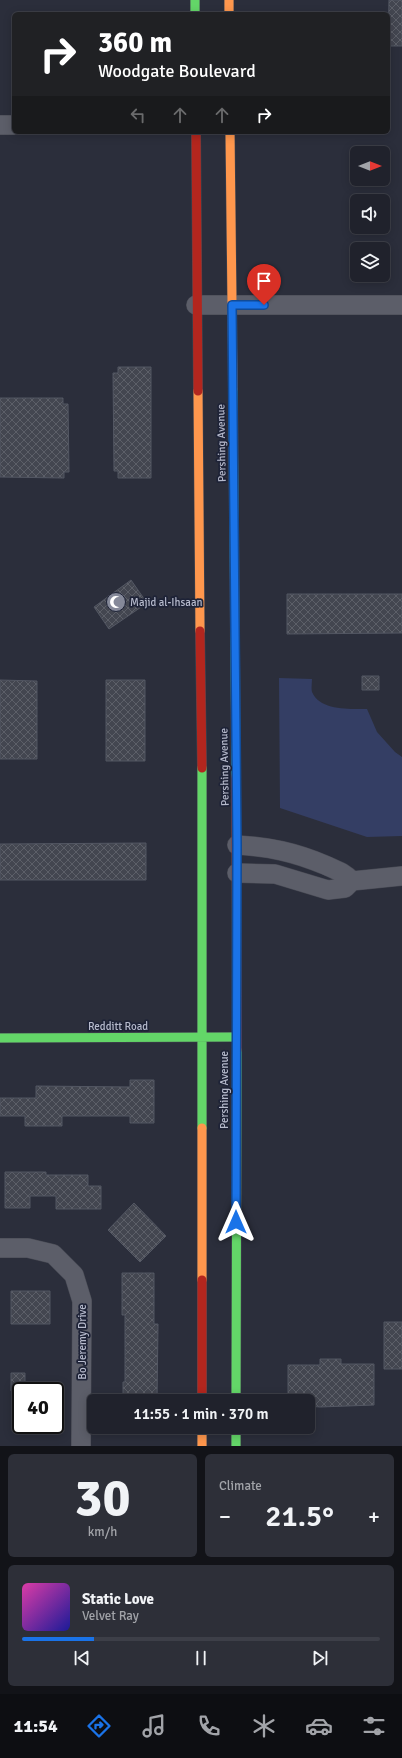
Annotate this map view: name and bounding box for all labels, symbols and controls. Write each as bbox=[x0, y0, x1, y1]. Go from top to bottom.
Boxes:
text: 360 m bbox=[98, 26, 172, 60]
icon: right bbox=[32, 28, 84, 80]
text: Woodgate Boulevard bbox=[98, 60, 256, 82]
icon: left bbox=[127, 104, 149, 126]
icon: ahead bbox=[169, 104, 191, 126]
icon: ahead bbox=[211, 104, 233, 126]
icon: right bbox=[253, 104, 275, 126]
north arrow bbox=[350, 146, 390, 186]
map controls bbox=[350, 146, 390, 282]
button: sound bbox=[350, 194, 390, 234]
button: layers bbox=[350, 242, 390, 282]
pin bbox=[247, 264, 281, 305]
icon: arrive bbox=[253, 270, 275, 292]
street label: Pershing Avenue bbox=[214, 404, 229, 482]
mosque icon: Majid al-Ihsaan bbox=[105, 591, 127, 613]
place label: Majid al-Ihsaan bbox=[130, 596, 203, 609]
street label: Pershing Avenue bbox=[217, 728, 232, 806]
street label: Redditt Road bbox=[88, 1020, 148, 1033]
street label: Pershing Avenue bbox=[218, 1051, 231, 1129]
position arrow bbox=[215, 1201, 257, 1243]
street label: Bo Jeremy Drive bbox=[76, 1304, 89, 1380]
speed limit sign: 40 bbox=[12, 1382, 64, 1434]
text: 11:55 · 1 min · 370 m bbox=[134, 1405, 268, 1423]
text: 30 bbox=[74, 1466, 131, 1530]
text: Climate bbox=[219, 1478, 262, 1494]
text: 21.5° bbox=[265, 1498, 334, 1535]
text: − bbox=[219, 1503, 231, 1530]
text: + bbox=[368, 1503, 380, 1530]
text: km/h bbox=[88, 1524, 117, 1540]
text: Static Love bbox=[82, 1590, 154, 1608]
text: Velvet Ray bbox=[82, 1608, 139, 1624]
icon: previous bbox=[71, 1647, 93, 1669]
icon: pause bbox=[190, 1647, 212, 1669]
icon: next bbox=[309, 1647, 331, 1669]
icon: directions bbox=[85, 1712, 113, 1740]
icon: music bbox=[140, 1712, 168, 1740]
icon: phone bbox=[195, 1712, 223, 1740]
icon: climate bbox=[250, 1712, 278, 1740]
icon: car bbox=[305, 1712, 333, 1740]
icon: filters bbox=[360, 1712, 388, 1740]
text: 11:54 bbox=[14, 1715, 58, 1737]

